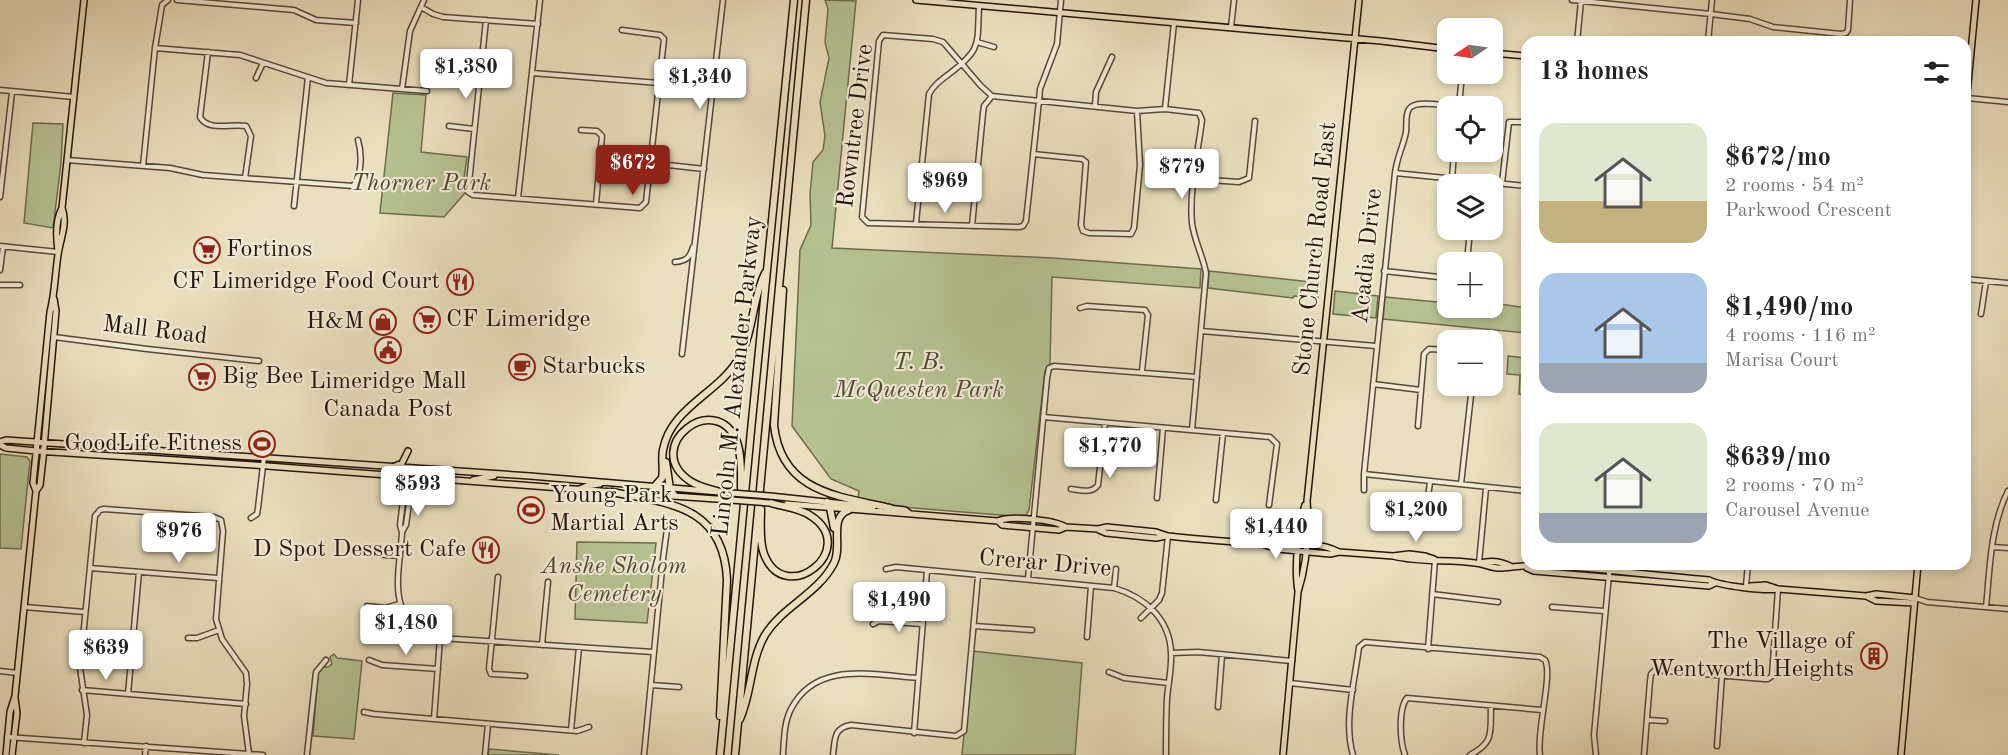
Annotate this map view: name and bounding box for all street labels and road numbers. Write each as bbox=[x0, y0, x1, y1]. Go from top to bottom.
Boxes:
street label: Rowntree Drive bbox=[834, 43, 878, 209]
street label: Stone Church Road East bbox=[1291, 121, 1341, 377]
street label: Acadia Drive bbox=[1349, 187, 1387, 325]
street label: Lincoln M. Alexander Parkway bbox=[709, 214, 767, 538]
street label: Mall Road bbox=[101, 313, 209, 349]
street label: Crerar Drive bbox=[978, 546, 1112, 582]

